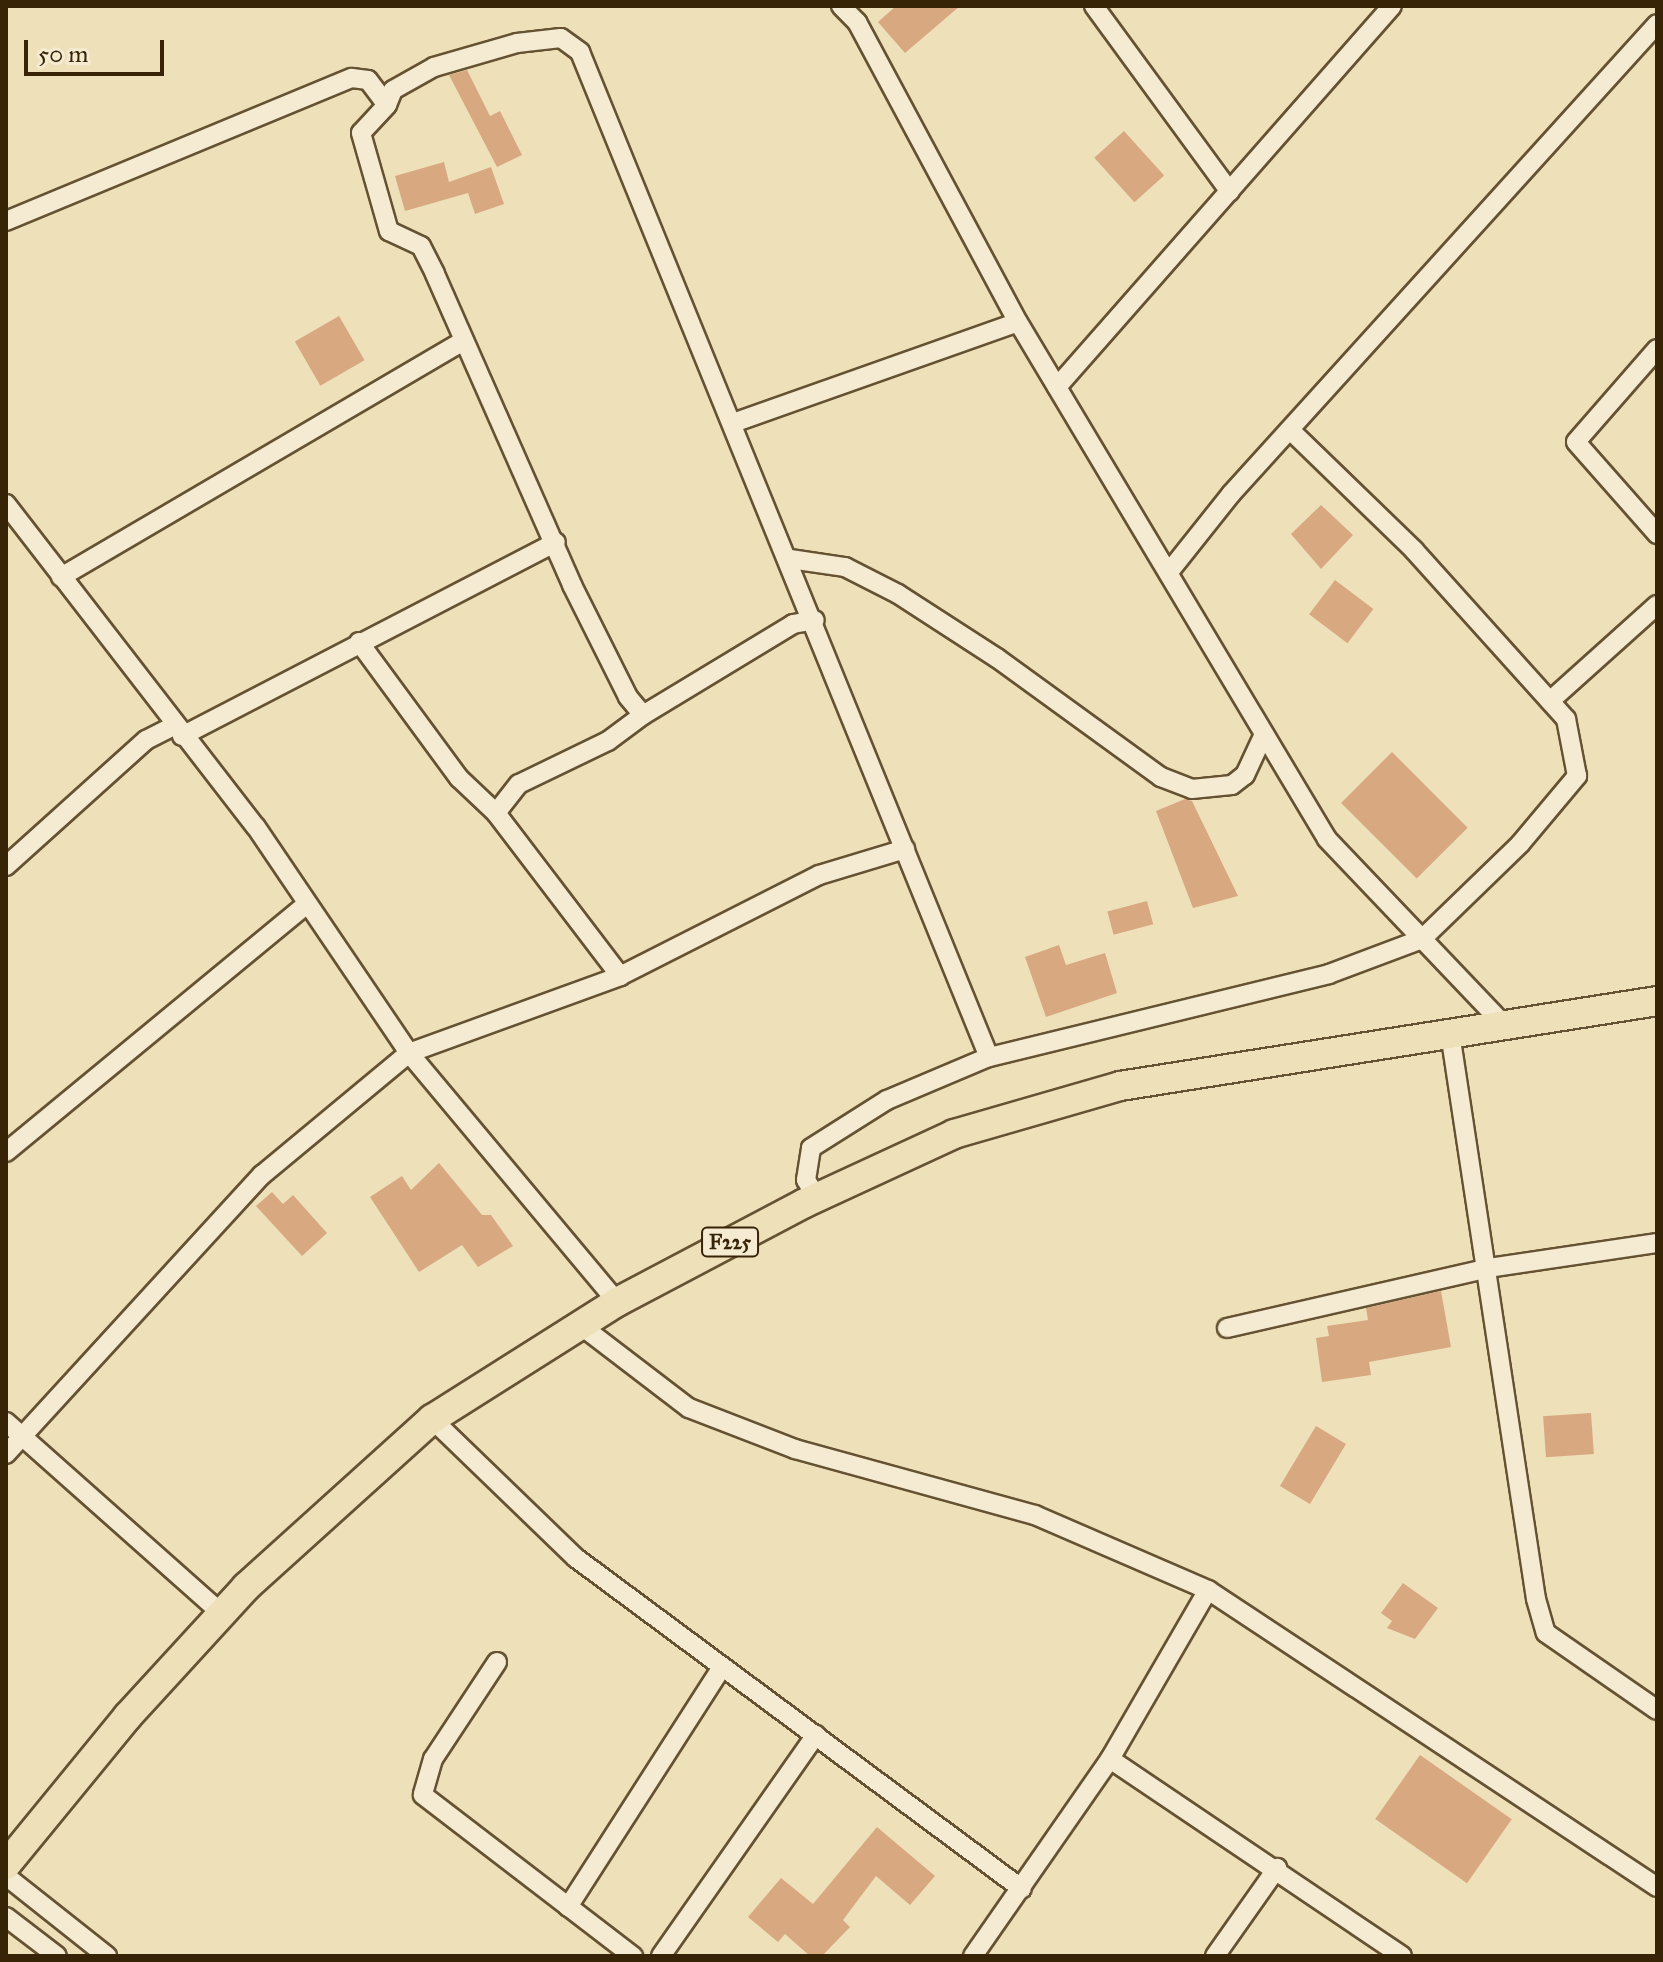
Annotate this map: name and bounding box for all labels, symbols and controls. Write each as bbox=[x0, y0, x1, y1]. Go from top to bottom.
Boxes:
scale bar bbox=[28, 24, 168, 74]
text: 50 m bbox=[38, 39, 88, 69]
road number: F225 bbox=[700, 1226, 760, 1258]

